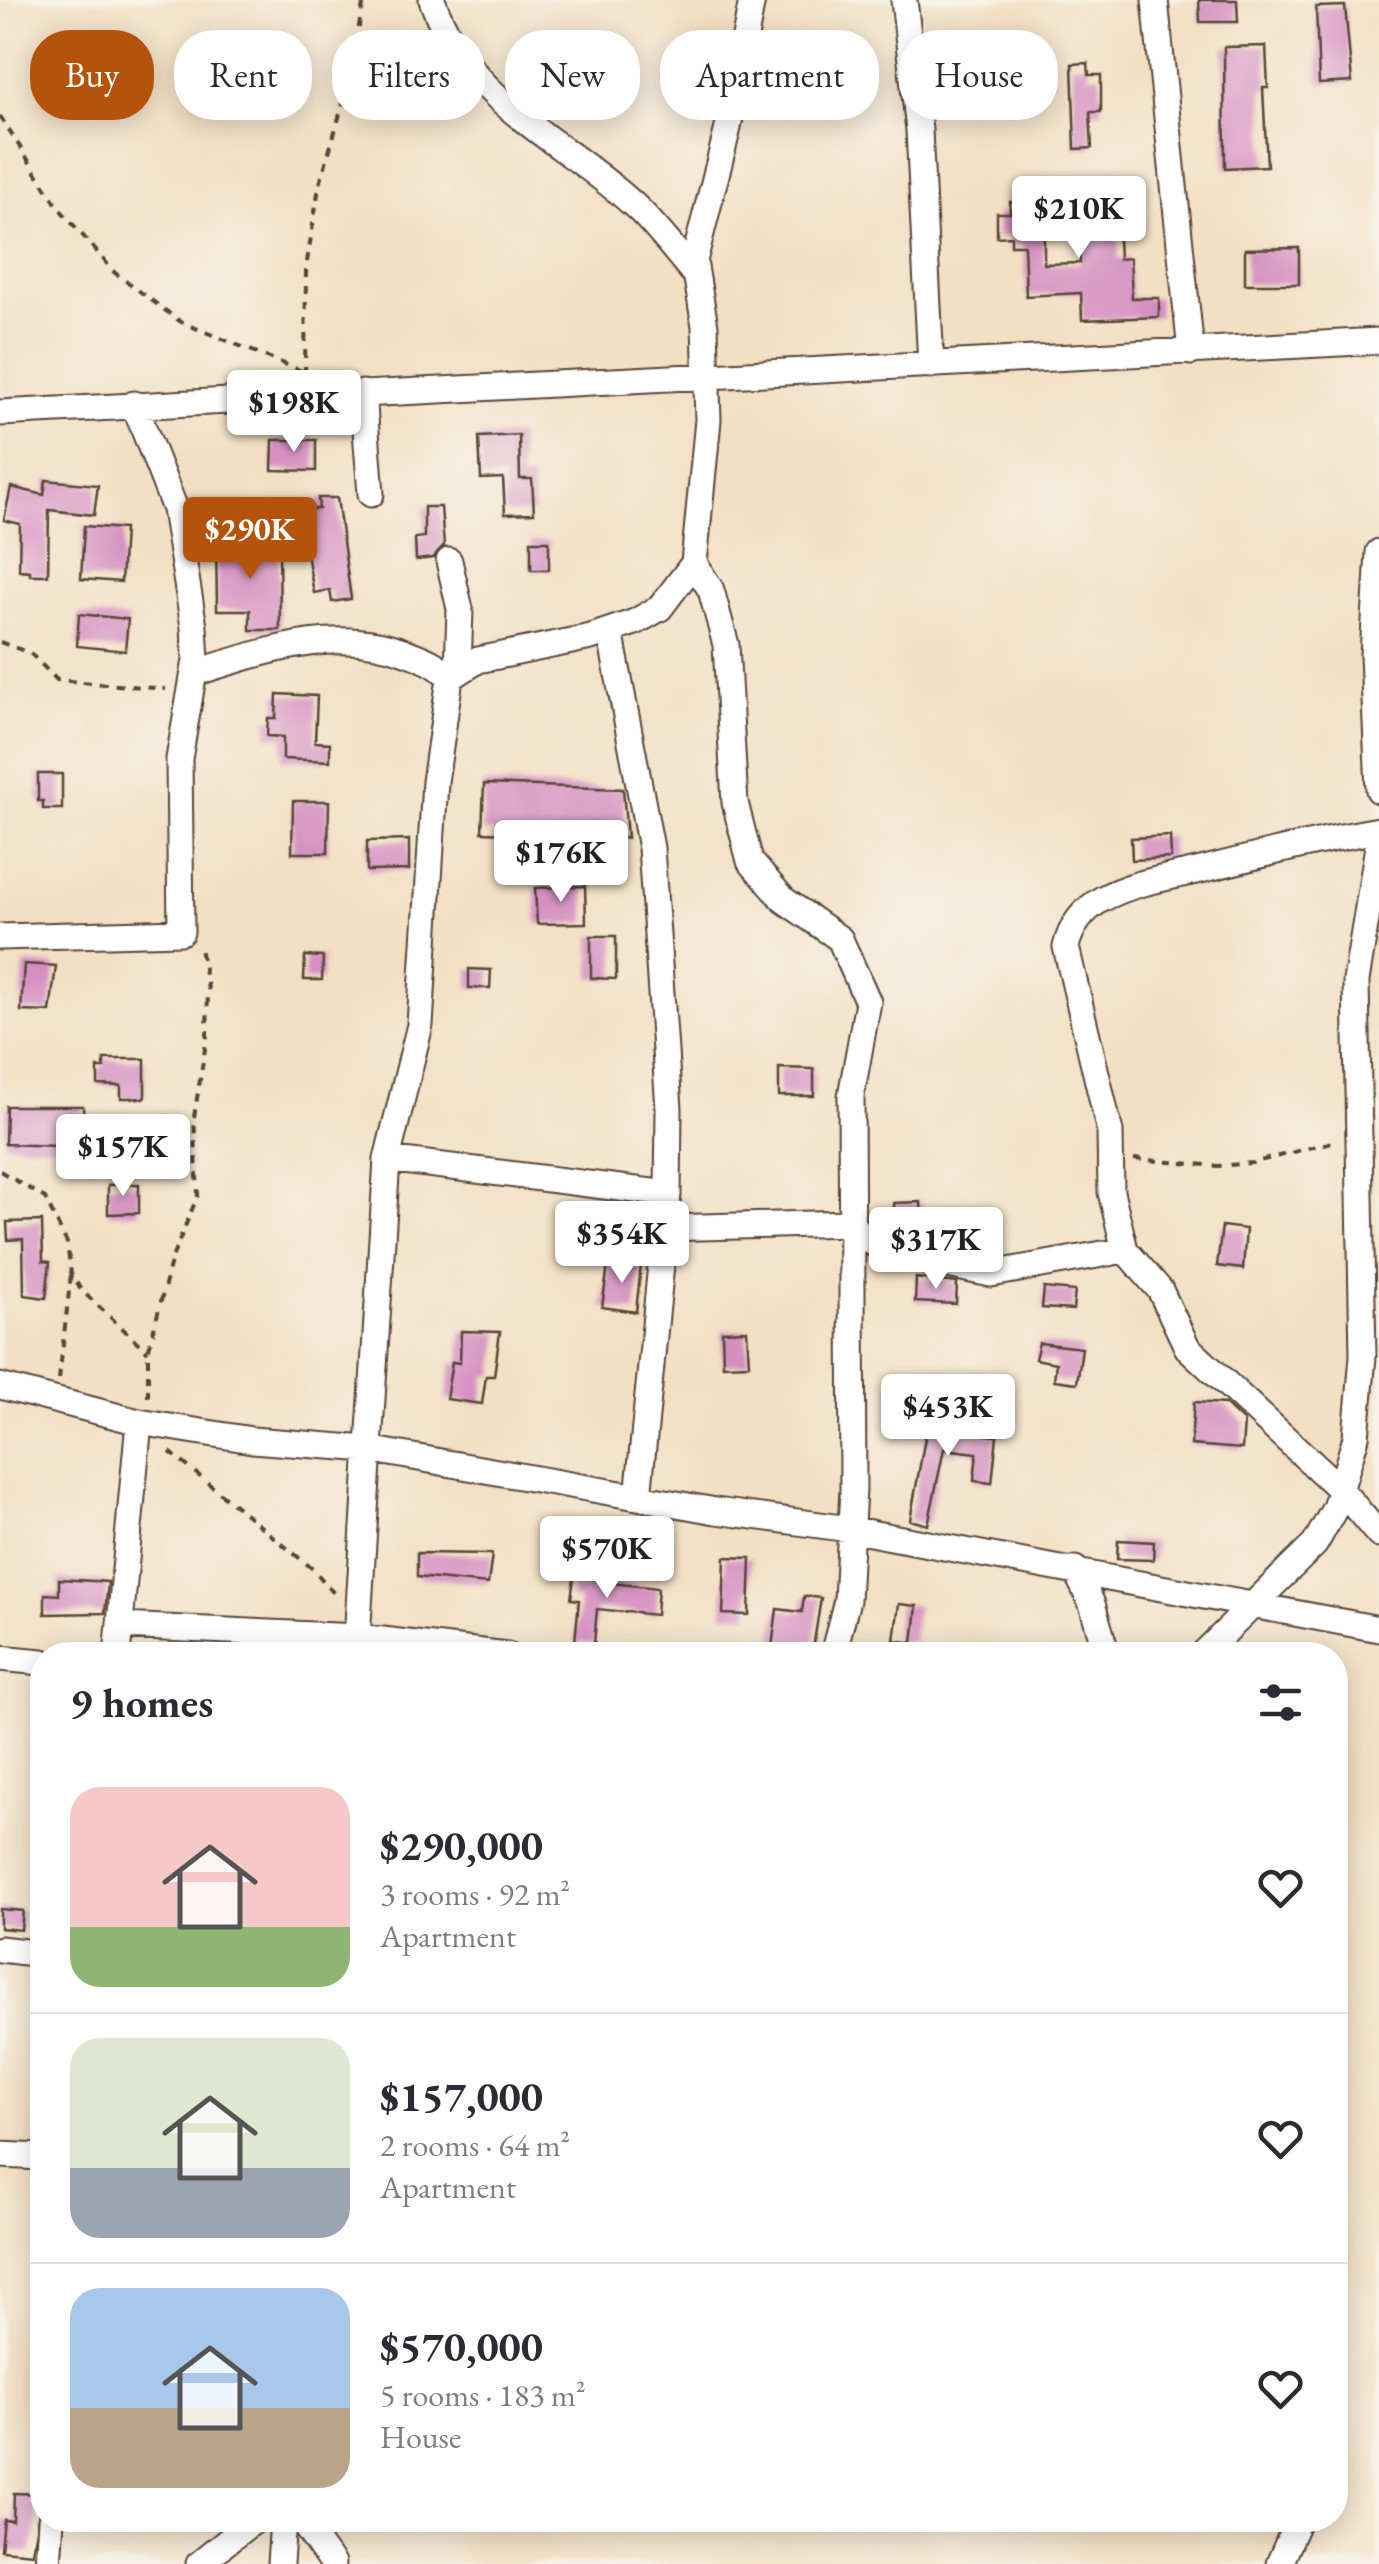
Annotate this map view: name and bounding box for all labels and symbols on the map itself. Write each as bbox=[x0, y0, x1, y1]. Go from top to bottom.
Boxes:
pin: $210K bbox=[1009, 176, 1149, 261]
pin: $198K bbox=[224, 370, 364, 455]
pin: $290K bbox=[180, 497, 320, 582]
pin: $176K bbox=[491, 820, 631, 905]
pin: $157K bbox=[53, 1114, 193, 1199]
pin: $354K bbox=[552, 1201, 692, 1286]
pin: $317K bbox=[866, 1207, 1006, 1292]
pin: $453K bbox=[878, 1374, 1018, 1459]
pin: $570K bbox=[537, 1516, 677, 1601]

